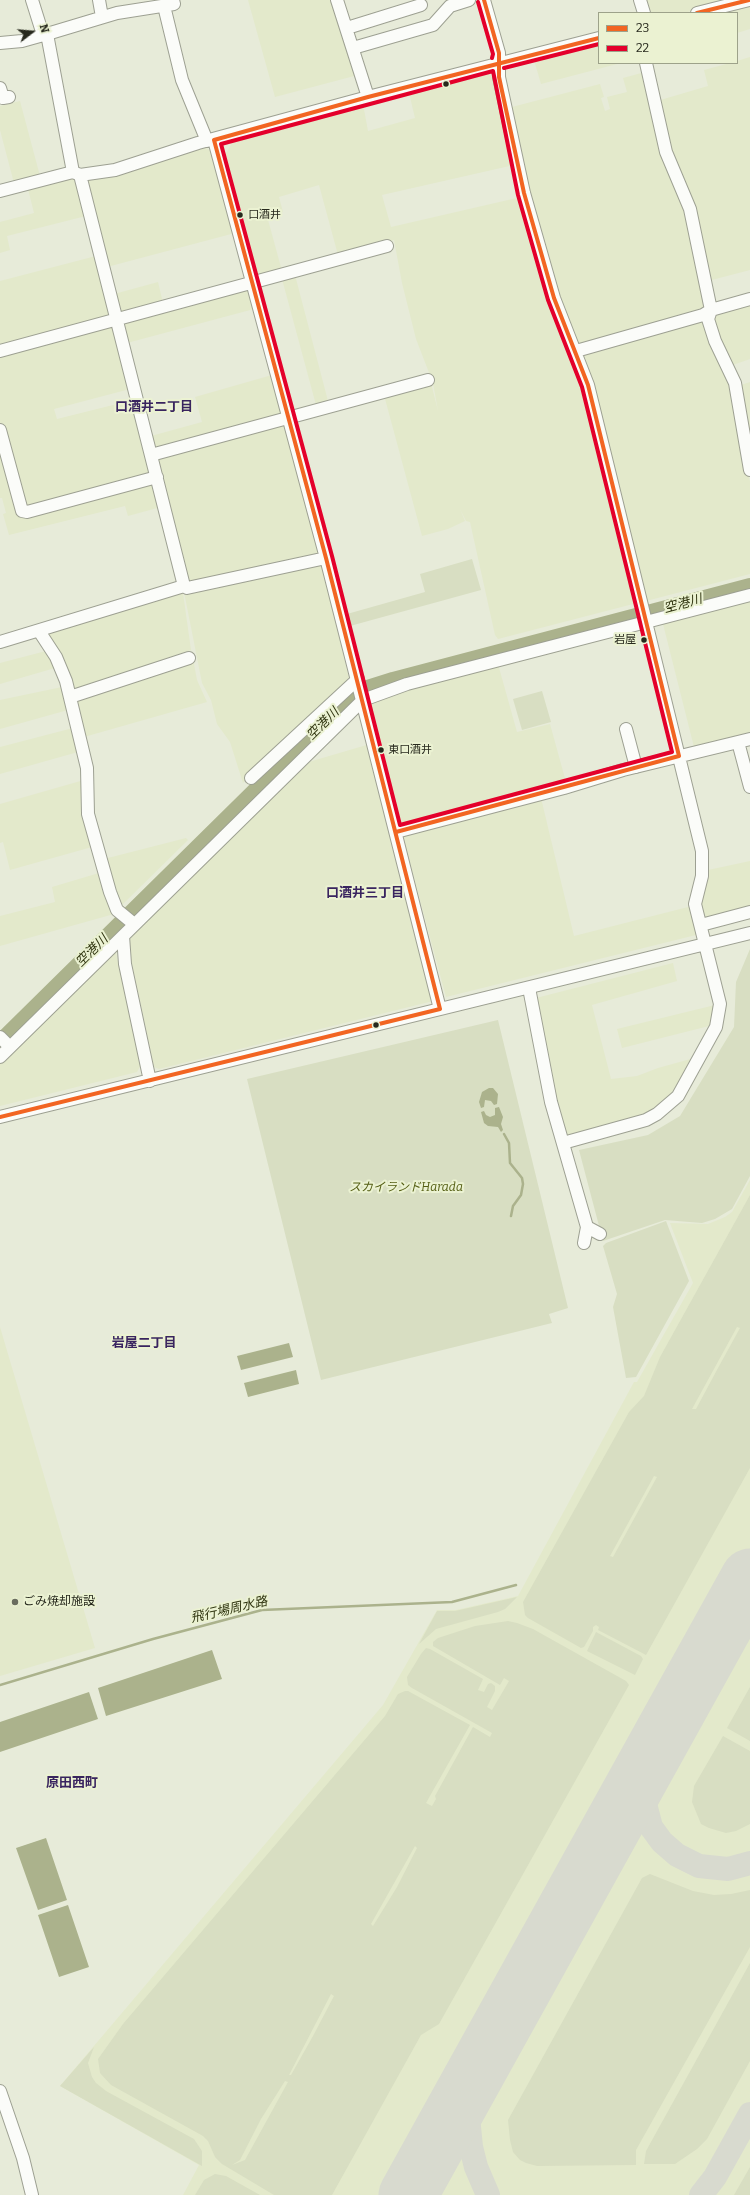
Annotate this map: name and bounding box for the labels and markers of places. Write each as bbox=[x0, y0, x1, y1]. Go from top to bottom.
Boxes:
unlabelled marker bbox=[441, 79, 451, 89]
place label: 口酒井 bbox=[248, 208, 281, 222]
marker: 口酒井 bbox=[235, 210, 245, 220]
place label: 岩屋 bbox=[614, 633, 636, 647]
marker: 岩屋 bbox=[639, 635, 649, 645]
place label: 東口酒井 bbox=[388, 743, 432, 757]
marker: 東口酒井 bbox=[376, 745, 386, 755]
unlabelled marker bbox=[371, 1020, 381, 1030]
place label: ごみ焼却施設 bbox=[23, 1595, 95, 1609]
marker: ごみ焼却施設 bbox=[10, 1597, 20, 1607]

